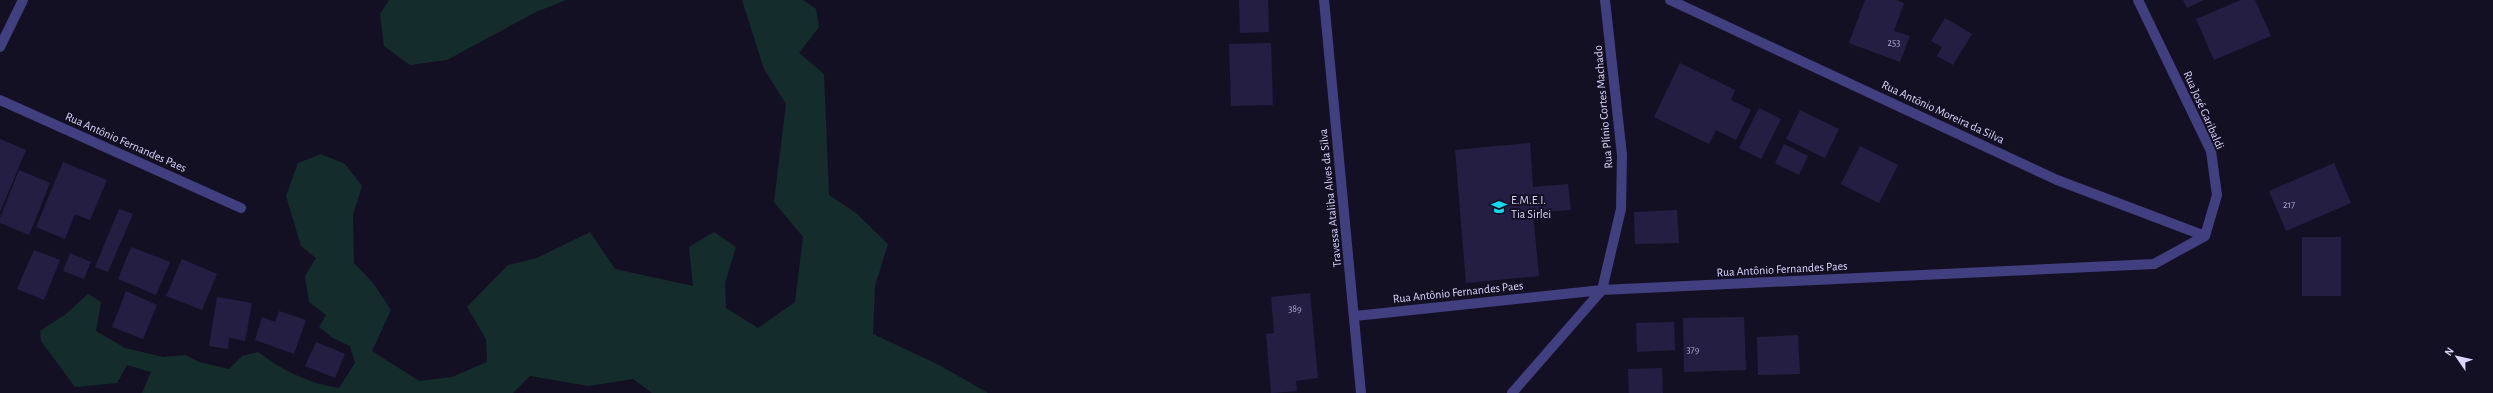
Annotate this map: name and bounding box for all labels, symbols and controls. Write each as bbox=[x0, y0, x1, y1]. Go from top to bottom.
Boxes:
house number: 253 bbox=[1888, 38, 1900, 48]
street label: Rua Plínio Cortes Machado bbox=[1592, 45, 1614, 169]
street label: Rua José Garibaldi bbox=[2181, 69, 2227, 151]
street label: Rua Antônio Moreira da Silva bbox=[1880, 78, 2007, 146]
street label: Rua Antônio Fernandes Paes bbox=[64, 110, 188, 174]
street label: Travessa Ataliba Alves da Silva bbox=[1317, 128, 1343, 268]
place label: E.M.E.I. Tia Sirlei bbox=[1511, 194, 1551, 220]
school or university icon: E.M.E.I. Tia Sirlei bbox=[1490, 198, 1508, 216]
house number: 217 bbox=[2283, 200, 2295, 210]
street label: Rua Antônio Fernandes Paes bbox=[1716, 260, 1848, 278]
street label: Rua Antônio Fernandes Paes bbox=[1392, 279, 1524, 305]
house number: 389 bbox=[1288, 304, 1302, 314]
north arrow bbox=[2437, 337, 2477, 377]
house number: 379 bbox=[1687, 345, 1700, 355]
text: N bbox=[2442, 345, 2456, 358]

